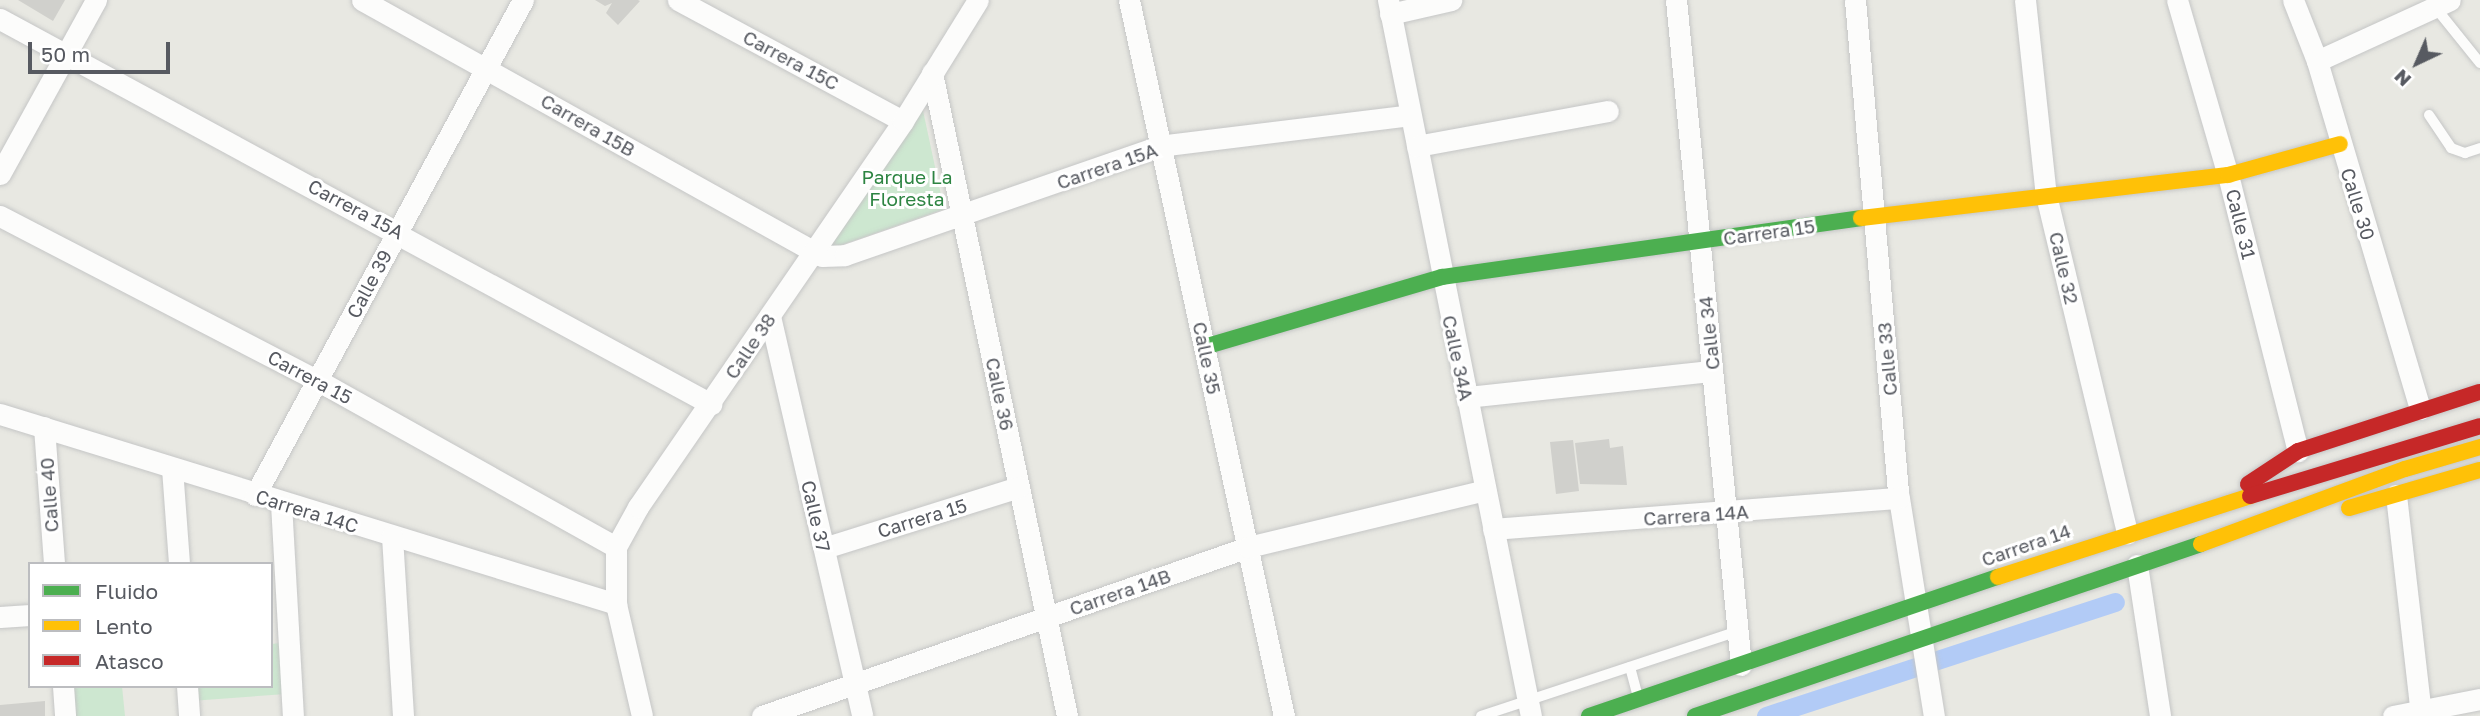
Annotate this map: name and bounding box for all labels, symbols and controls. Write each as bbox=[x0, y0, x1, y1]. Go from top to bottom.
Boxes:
street label: Carrera 15C bbox=[739, 25, 843, 95]
scale bar bbox=[32, 28, 173, 72]
north arrow bbox=[2382, 28, 2452, 98]
text: 50 m bbox=[41, 41, 90, 67]
text: N bbox=[2389, 65, 2415, 92]
street label: Carrera 15B bbox=[537, 89, 639, 161]
street label: Carrera 15A bbox=[1054, 138, 1160, 194]
street label: Calle 30 bbox=[2336, 165, 2380, 243]
park label: Parque La Floresta bbox=[862, 166, 952, 210]
street label: Carrera 15A bbox=[304, 174, 408, 244]
street label: Calle 31 bbox=[2221, 186, 2261, 262]
street label: Carrera 15 bbox=[1722, 214, 1816, 250]
street label: Calle 32 bbox=[2045, 230, 2083, 306]
street label: Calle 39 bbox=[342, 246, 396, 322]
street label: Calle 34 bbox=[1694, 295, 1724, 371]
street label: Calle 38 bbox=[720, 309, 780, 383]
street label: Calle 34A bbox=[1438, 313, 1478, 403]
street label: Calle 35 bbox=[1188, 320, 1226, 396]
street label: Calle 33 bbox=[1872, 321, 1902, 397]
street label: Carrera 15 bbox=[264, 345, 356, 409]
street label: Calle 36 bbox=[981, 355, 1019, 433]
street label: Calle 40 bbox=[35, 457, 63, 533]
street label: Calle 37 bbox=[797, 478, 835, 554]
street label: Carrera 14C bbox=[253, 485, 361, 537]
street label: Carrera 15 bbox=[875, 494, 969, 542]
street label: Carrera 14A bbox=[1643, 500, 1749, 530]
street label: Carrera 14 bbox=[1978, 519, 2074, 571]
legend bbox=[28, 562, 273, 688]
street label: Carrera 14B bbox=[1066, 564, 1174, 620]
text: Fluido bbox=[95, 578, 158, 604]
text: Lento bbox=[95, 613, 153, 639]
text: Atasco bbox=[95, 648, 164, 674]

